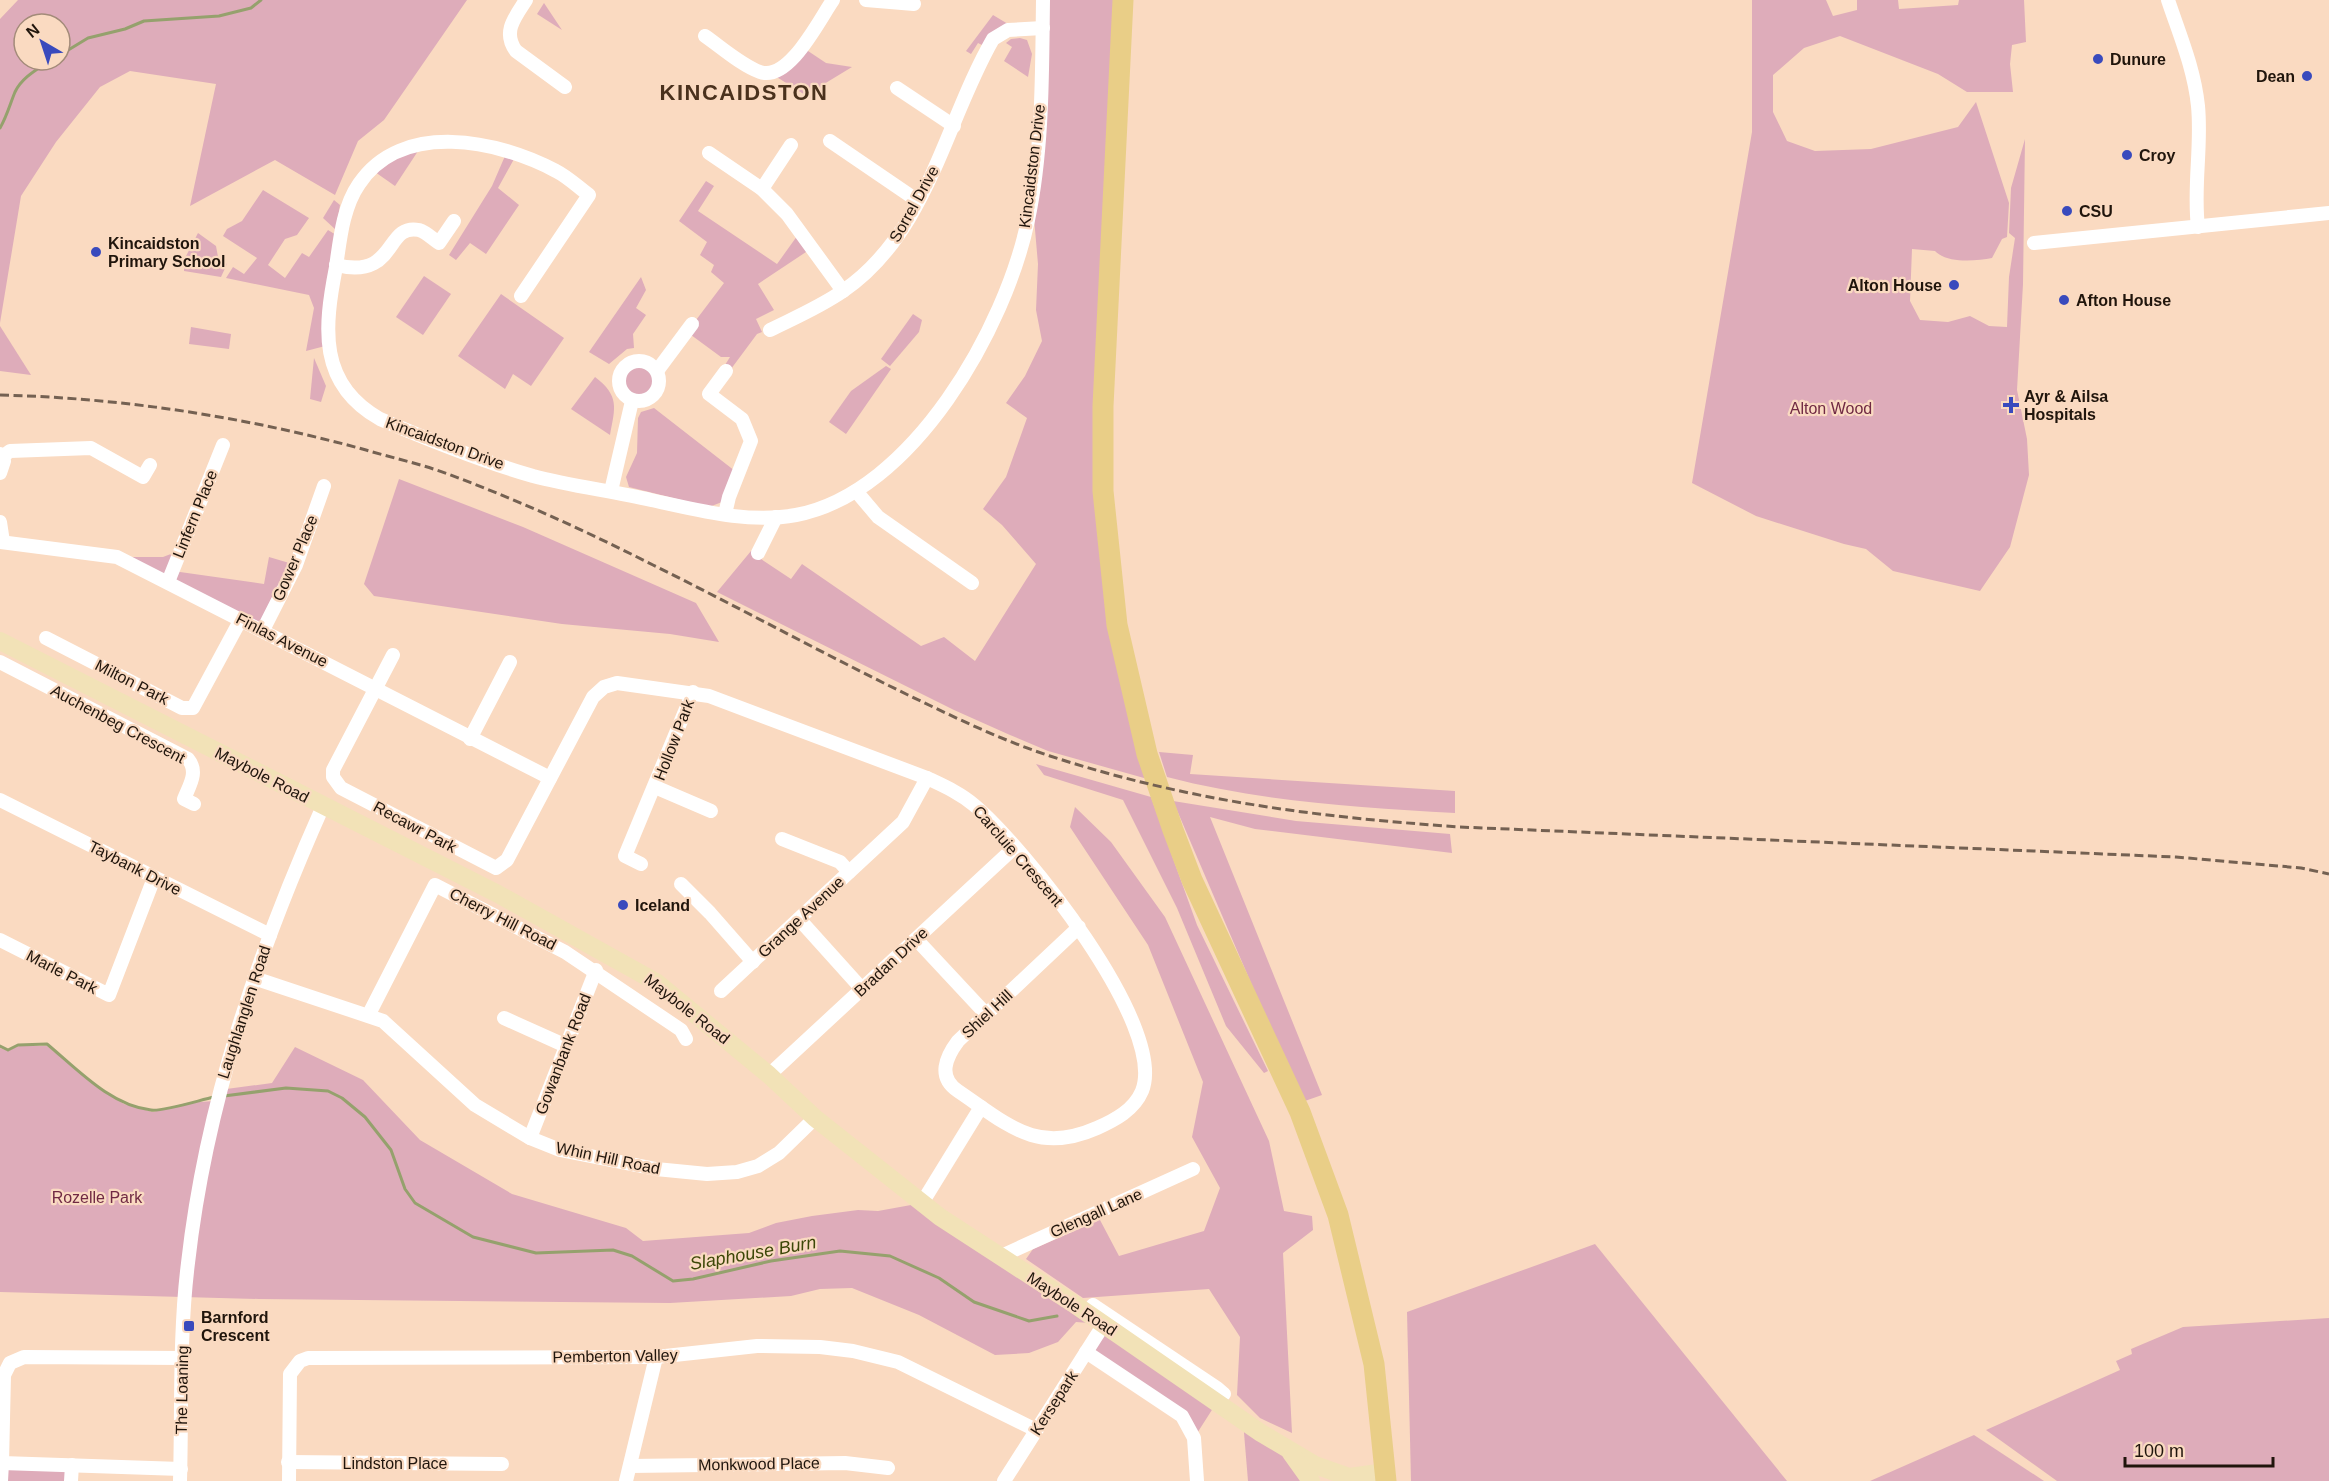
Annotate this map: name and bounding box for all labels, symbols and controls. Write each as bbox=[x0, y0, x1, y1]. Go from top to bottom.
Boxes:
north arrow bbox=[12, 12, 72, 72]
text: N bbox=[23, 20, 43, 41]
place label: Dunure bbox=[2110, 51, 2166, 68]
marker: Dunure bbox=[2091, 52, 2105, 66]
place label: Dean bbox=[2256, 68, 2295, 85]
marker: Dean bbox=[2300, 69, 2314, 83]
district label: KINCAIDSTON bbox=[660, 80, 828, 105]
street label: Kincaidston Drive bbox=[1016, 103, 1048, 229]
place label: Croy bbox=[2139, 147, 2176, 164]
marker: Croy bbox=[2120, 148, 2134, 162]
street label: Sorrel Drive bbox=[886, 163, 942, 245]
place label: CSU bbox=[2079, 203, 2113, 220]
marker: CSU bbox=[2060, 204, 2074, 218]
place label: Kincaidston Primary School bbox=[108, 235, 225, 270]
marker: Kincaidston Primary School bbox=[89, 245, 103, 259]
place label: Alton House bbox=[1848, 277, 1942, 294]
marker: Alton House bbox=[1947, 278, 1961, 292]
place label: Afton House bbox=[2076, 292, 2171, 309]
marker: Afton House bbox=[2057, 293, 2071, 307]
place label: Ayr & Ailsa Hospitals bbox=[2024, 388, 2108, 423]
marker: Ayr & Ailsa Hospitals bbox=[2002, 396, 2020, 414]
park label: Alton Wood bbox=[1790, 400, 1872, 417]
street label: Kincaidston Drive bbox=[384, 414, 506, 472]
street label: Linfern Place bbox=[170, 467, 220, 560]
street label: Gower Place bbox=[269, 512, 321, 603]
street label: Finlas Avenue bbox=[233, 610, 331, 670]
street label: Milton Park bbox=[92, 656, 172, 708]
street label: Auchenbeg Crescent bbox=[48, 681, 188, 767]
street label: Hollow Park bbox=[651, 696, 698, 783]
street label: Maybole Road bbox=[212, 744, 312, 806]
street label: Recawr Park bbox=[371, 798, 460, 856]
street label: Carcluie Crescent bbox=[970, 802, 1066, 910]
street label: Taybank Drive bbox=[86, 837, 184, 899]
street label: Grange Avenue bbox=[755, 873, 847, 961]
street label: Cherry Hill Road bbox=[447, 885, 559, 953]
place label: Iceland bbox=[635, 897, 690, 914]
marker: Iceland bbox=[616, 898, 630, 912]
street label: Bradan Drive bbox=[851, 924, 931, 1000]
street label: Laughlanglen Road bbox=[214, 943, 274, 1081]
street label: Marle Park bbox=[24, 947, 101, 998]
street label: Maybole Road bbox=[641, 971, 733, 1047]
street label: Shiel Hill bbox=[958, 987, 1016, 1041]
street label: Gowanbank Road bbox=[532, 991, 594, 1117]
street label: Whin Hill Road bbox=[554, 1139, 662, 1177]
street label: Glengall Lane bbox=[1047, 1185, 1145, 1241]
park label: Rozelle Park bbox=[52, 1189, 143, 1206]
water label: Slaphouse Burn bbox=[688, 1232, 818, 1274]
street label: Maybole Road bbox=[1024, 1269, 1120, 1339]
place label: Barnford Crescent bbox=[201, 1309, 270, 1344]
marker: Barnford Crescent bbox=[182, 1319, 196, 1333]
street label: The Loaning bbox=[173, 1345, 191, 1435]
street label: Pemberton Valley bbox=[552, 1346, 678, 1366]
street label: Kersepark bbox=[1027, 1367, 1082, 1438]
scale bar bbox=[2125, 1430, 2274, 1468]
text: 100 m bbox=[2134, 1441, 2184, 1461]
street label: Monkwood Place bbox=[698, 1454, 820, 1474]
street label: Lindston Place bbox=[343, 1455, 448, 1472]

